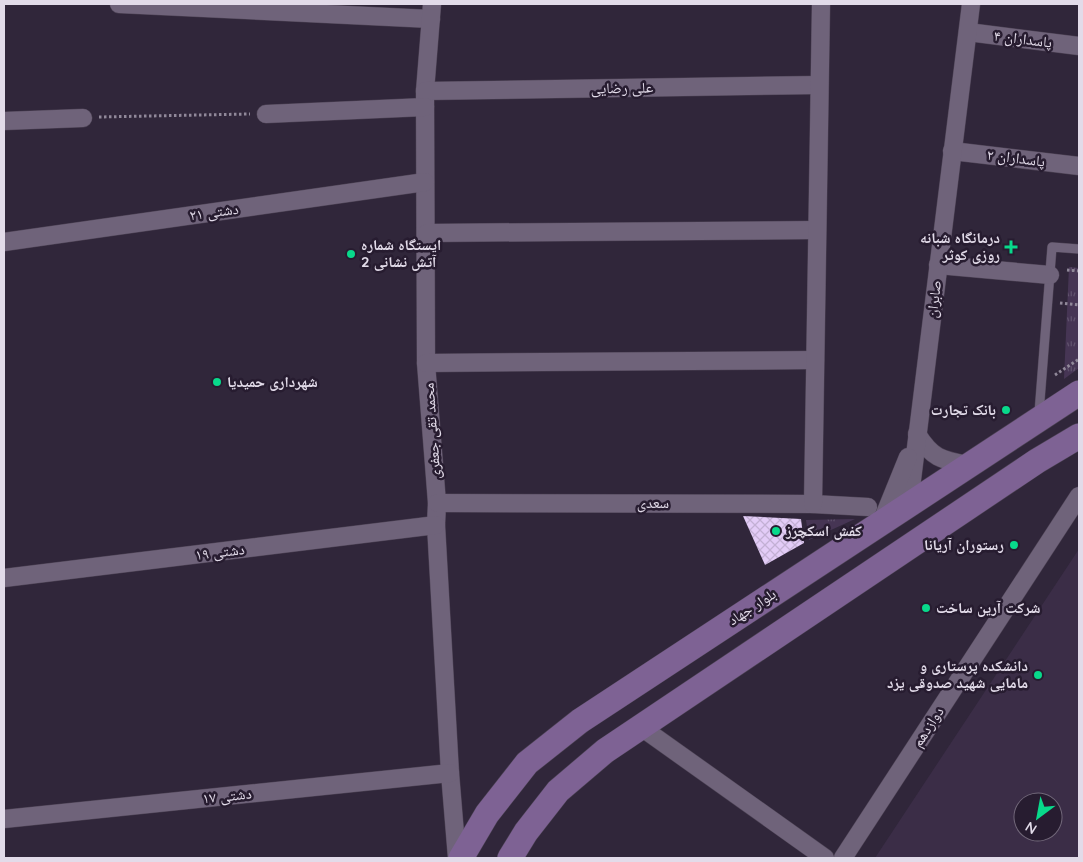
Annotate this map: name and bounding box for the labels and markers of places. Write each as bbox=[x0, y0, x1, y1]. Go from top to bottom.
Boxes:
place label: درمانگاه شبانه روزی کوثر bbox=[920, 228, 1000, 264]
place label: ایستگاه شماره 2 آتش نشانی bbox=[361, 235, 441, 271]
marker: درمانگاه شبانه روزی کوثر bbox=[1004, 240, 1018, 254]
marker: ایستگاه شماره 2 آتش نشانی bbox=[345, 248, 357, 260]
place label: شهرداری حمیدیا bbox=[227, 372, 318, 391]
marker: شهرداری حمیدیا bbox=[211, 376, 223, 388]
place label: بانک تجارت bbox=[931, 400, 996, 419]
marker: بانک تجارت bbox=[1000, 404, 1012, 416]
place label: کفش اسکچرز bbox=[785, 521, 862, 540]
marker: کفش اسکچرز bbox=[770, 525, 782, 537]
place label: رستوران آریانا bbox=[924, 535, 1004, 554]
marker: رستوران آریانا bbox=[1008, 539, 1020, 551]
place label: شرکت آرین ساخت bbox=[936, 598, 1041, 617]
marker: شرکت آرین ساخت bbox=[920, 602, 932, 614]
place label: دانشکده پرستاری و مامایی شهید صدوقی یزد bbox=[887, 656, 1028, 692]
marker: دانشکده پرستاری و مامایی شهید صدوقی یزد bbox=[1032, 669, 1044, 681]

